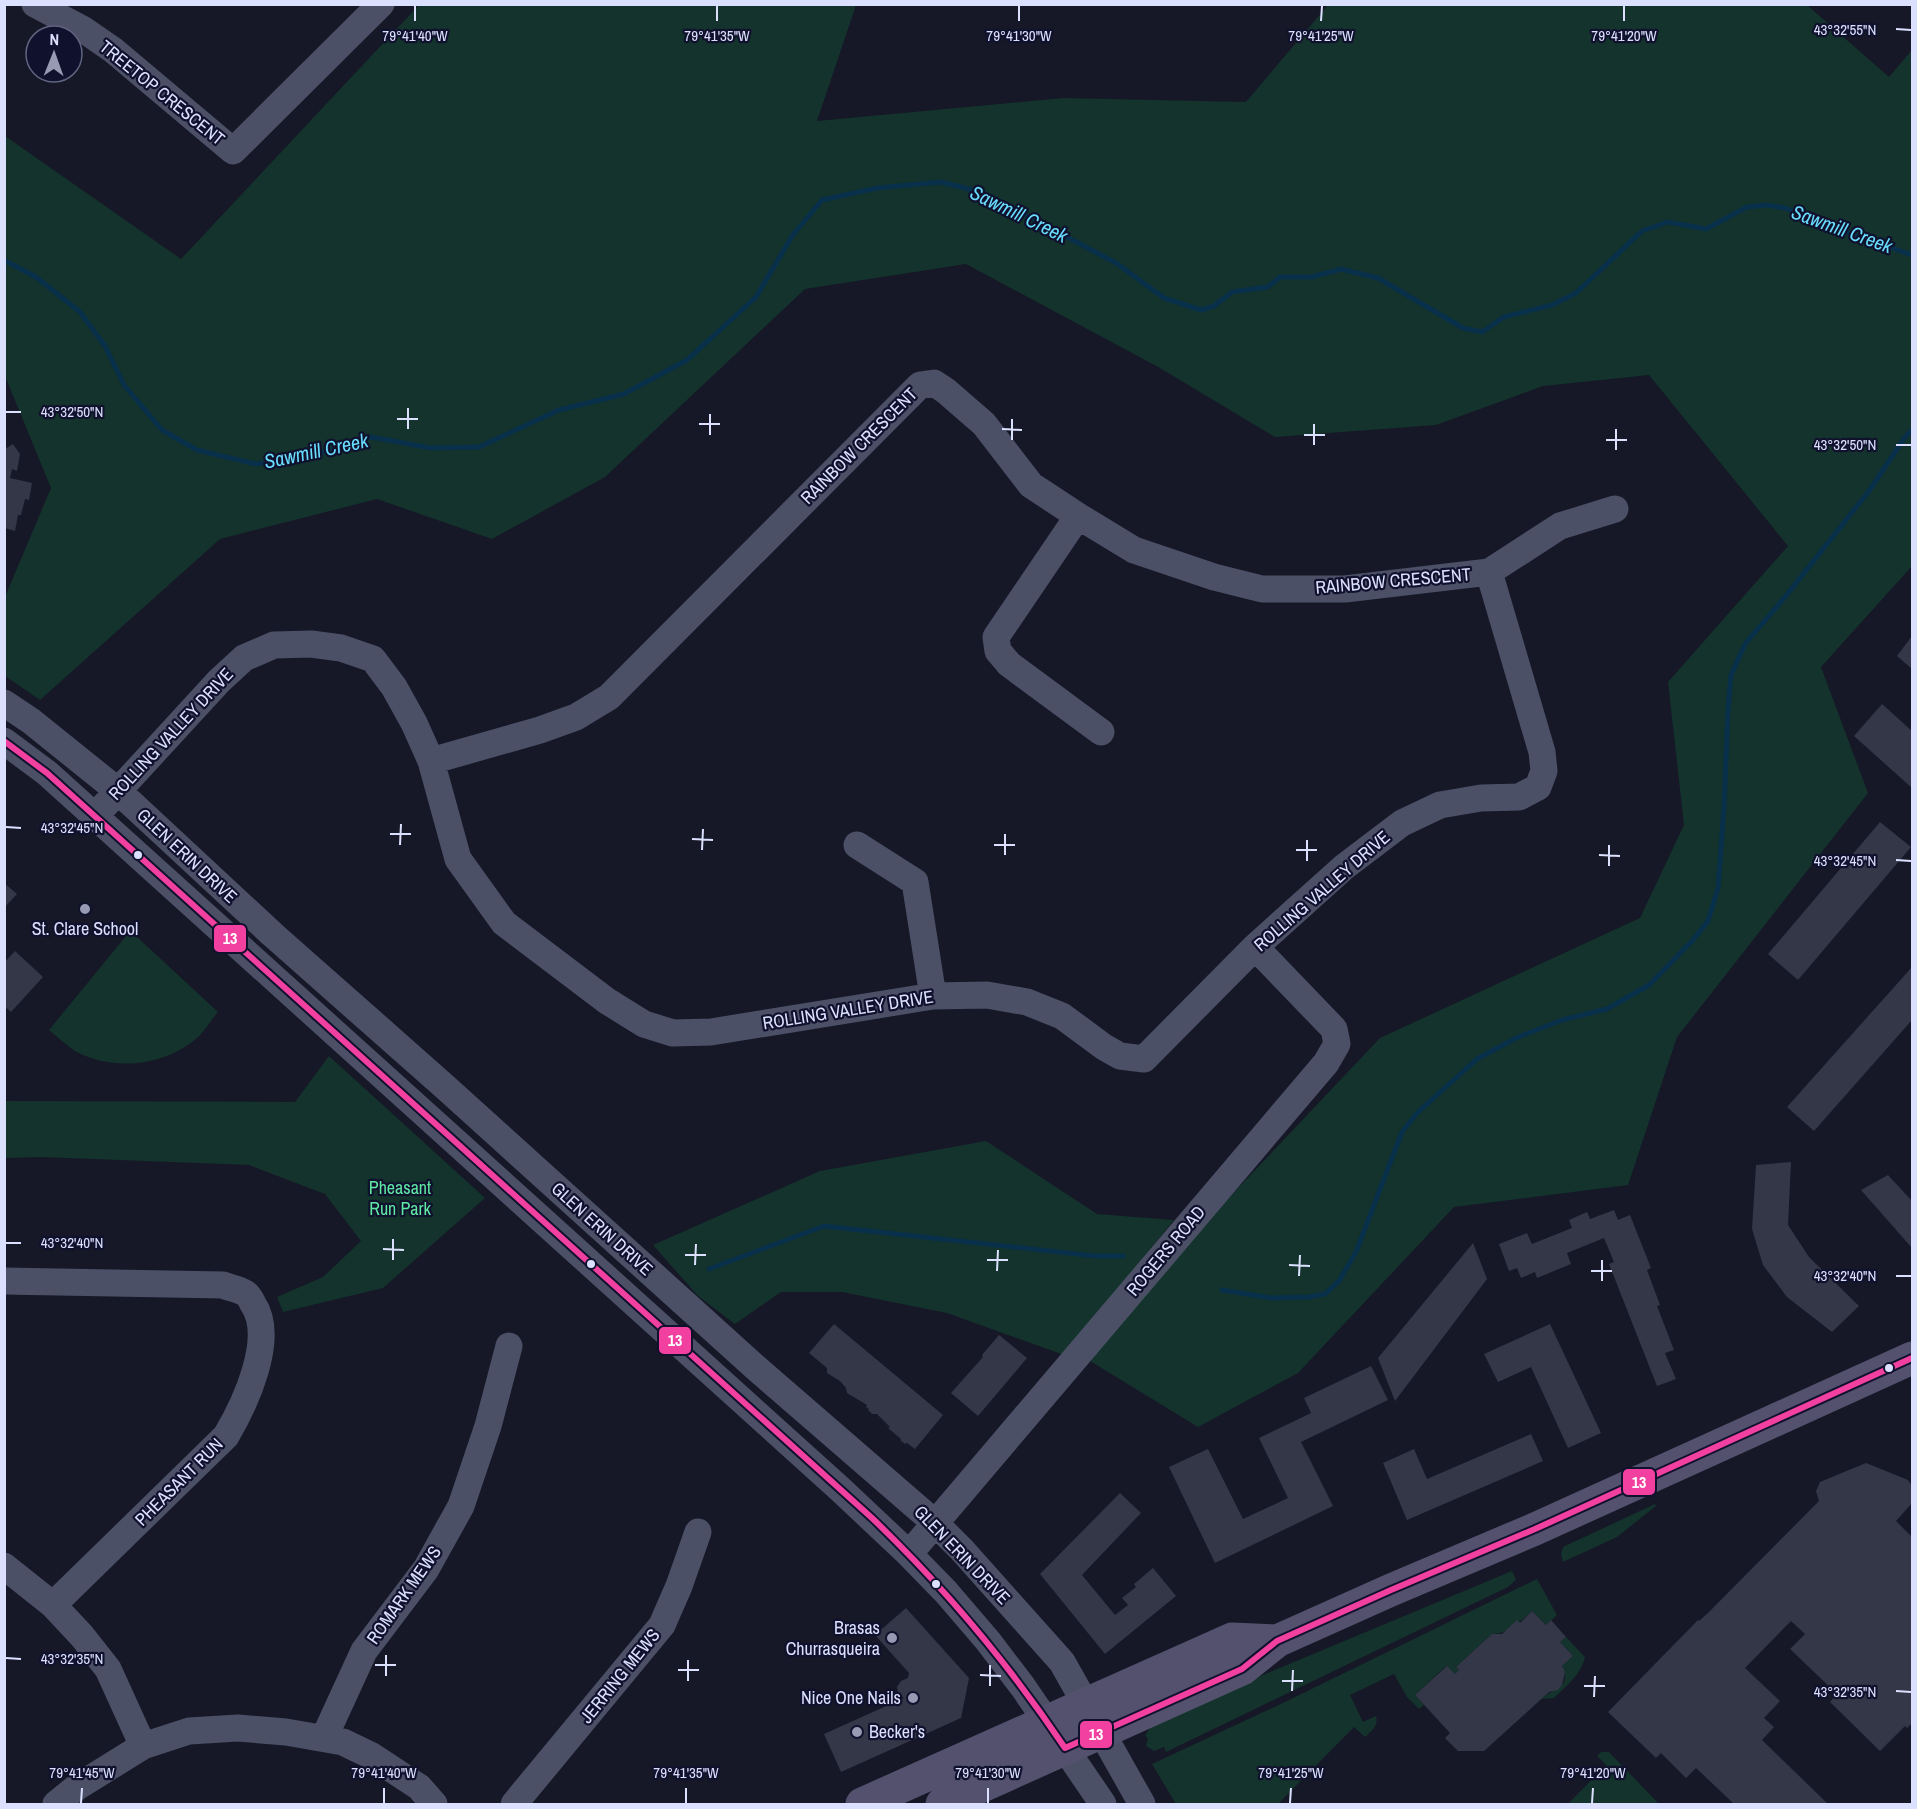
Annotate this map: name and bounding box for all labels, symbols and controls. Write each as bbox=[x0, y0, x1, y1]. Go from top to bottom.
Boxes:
text: 43°32'55"N bbox=[1814, 19, 1876, 40]
north arrow bbox=[24, 24, 84, 84]
text: 79°41'40"W bbox=[382, 25, 448, 46]
text: 79°41'35"W bbox=[684, 25, 750, 46]
text: 79°41'30"W bbox=[986, 25, 1052, 46]
text: 79°41'25"W bbox=[1288, 25, 1354, 46]
text: 79°41'20"W bbox=[1591, 25, 1657, 46]
text: N bbox=[49, 28, 59, 50]
street label: TREETOP CRESCENT bbox=[94, 34, 230, 151]
water label: Sawmill Creek bbox=[966, 178, 1073, 249]
water label: Sawmill Creek bbox=[1788, 198, 1897, 260]
street label: RAINBOW CRESCENT bbox=[795, 382, 923, 510]
text: 43°32'50"N bbox=[41, 401, 103, 422]
water label: Sawmill Creek bbox=[261, 426, 371, 475]
text: 43°32'50"N bbox=[1814, 434, 1876, 455]
street label: RAINBOW CRESCENT bbox=[1314, 561, 1472, 600]
street label: ROLLING VALLEY DRIVE bbox=[103, 662, 239, 805]
street label: GLEN ERIN DRIVE bbox=[132, 803, 243, 909]
text: 43°32'45"N bbox=[41, 817, 103, 838]
street label: ROLLING VALLEY DRIVE bbox=[1248, 825, 1395, 957]
unlabelled marker bbox=[132, 849, 144, 861]
text: 43°32'45"N bbox=[1814, 850, 1876, 871]
marker: St. Clare School bbox=[78, 902, 92, 916]
place label: St. Clare School bbox=[32, 916, 138, 941]
line badge: 13 bbox=[213, 924, 247, 953]
text: 13 bbox=[223, 927, 237, 949]
street label: ROLLING VALLEY DRIVE bbox=[761, 984, 935, 1035]
park label: Pheasant Run Park bbox=[369, 1175, 431, 1221]
street label: GLEN ERIN DRIVE bbox=[546, 1176, 659, 1281]
street label: ROGERS ROAD bbox=[1120, 1200, 1211, 1301]
text: 43°32'40"N bbox=[41, 1232, 103, 1253]
unlabelled marker bbox=[585, 1258, 597, 1270]
text: 43°32'40"N bbox=[1814, 1265, 1876, 1286]
line badge: 13 bbox=[658, 1326, 692, 1355]
text: 13 bbox=[668, 1329, 682, 1351]
unlabelled marker bbox=[1883, 1362, 1895, 1374]
street label: PHEASANT RUN bbox=[129, 1432, 228, 1531]
line badge: 13 bbox=[1622, 1468, 1656, 1496]
text: 13 bbox=[1632, 1471, 1646, 1493]
street label: GLEN ERIN DRIVE bbox=[909, 1500, 1016, 1610]
street label: ROMARK MEWS bbox=[360, 1540, 447, 1649]
unlabelled marker bbox=[930, 1578, 942, 1590]
place label: Brasas Churrasqueira bbox=[786, 1615, 880, 1661]
street label: JERRING MEWS bbox=[574, 1623, 666, 1728]
marker: Brasas Churrasqueira bbox=[885, 1631, 899, 1645]
text: 43°32'35"N bbox=[41, 1648, 103, 1669]
text: 43°32'35"N bbox=[1814, 1681, 1876, 1702]
place label: Nice One Nails bbox=[801, 1685, 901, 1710]
marker: Nice One Nails bbox=[906, 1691, 920, 1705]
place label: Becker's bbox=[869, 1719, 925, 1744]
line badge: 13 bbox=[1079, 1720, 1113, 1749]
text: 13 bbox=[1089, 1723, 1103, 1745]
marker: Becker's bbox=[850, 1725, 864, 1739]
text: 79°41'45"W bbox=[49, 1762, 115, 1783]
text: 79°41'40"W bbox=[351, 1762, 417, 1783]
text: 79°41'35"W bbox=[653, 1762, 719, 1783]
text: 79°41'30"W bbox=[955, 1762, 1021, 1783]
text: 79°41'25"W bbox=[1258, 1762, 1324, 1783]
text: 79°41'20"W bbox=[1560, 1762, 1626, 1783]

